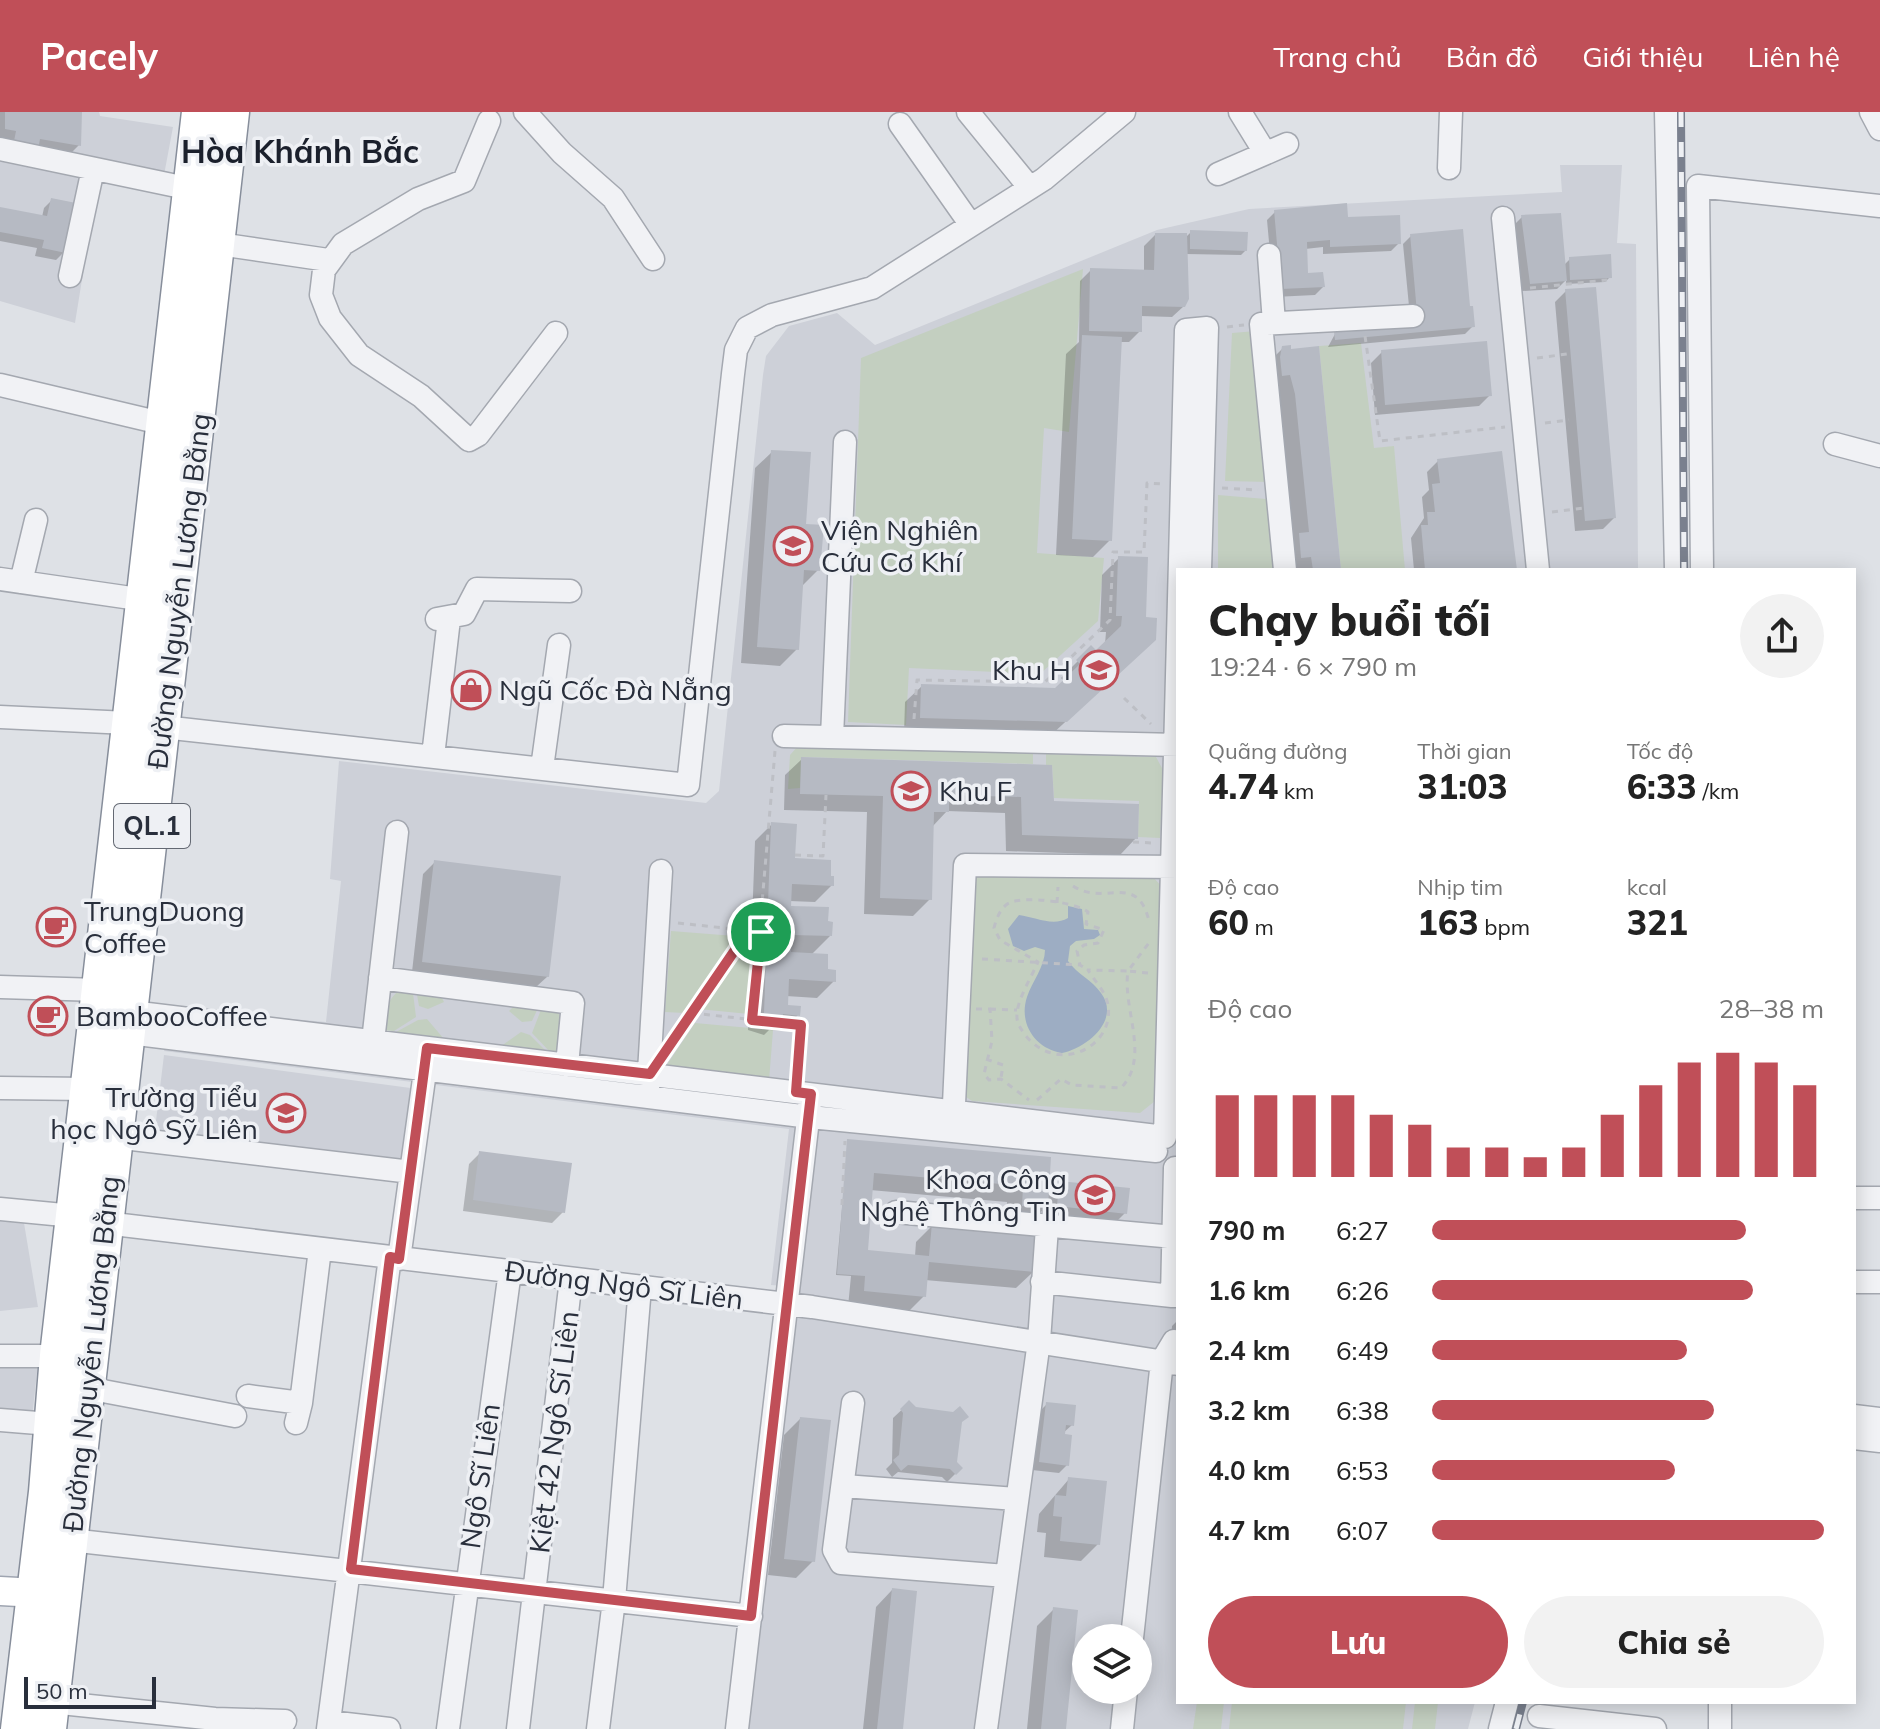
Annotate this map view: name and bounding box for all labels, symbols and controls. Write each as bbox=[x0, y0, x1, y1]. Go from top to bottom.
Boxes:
text: Pacely bbox=[40, 32, 158, 80]
text: Trang chủ bbox=[1273, 39, 1402, 74]
text: Bản đồ bbox=[1446, 39, 1538, 74]
text: Giới thiệu bbox=[1582, 39, 1703, 74]
text: Liên hệ bbox=[1747, 39, 1840, 74]
district label: Hòa Khánh Bắc bbox=[181, 131, 419, 171]
street label: Đường Nguyễn Lương Bằng bbox=[139, 411, 218, 771]
place label: Viện Nghiên Cứu Cơ Khí bbox=[821, 512, 979, 579]
school or university icon: Viện Nghiên Cứu Cơ Khí bbox=[772, 525, 814, 567]
text: Chạy buổi tối bbox=[1208, 592, 1491, 647]
button: share bbox=[1740, 594, 1824, 678]
school or university icon: Khu H bbox=[1078, 649, 1120, 691]
text: 19:24 · 6 × 790 m bbox=[1208, 650, 1417, 683]
place label: Khu H bbox=[992, 652, 1071, 687]
shop icon: Ngũ Cốc Đà Nẵng bbox=[450, 669, 492, 711]
place label: Ngũ Cốc Đà Nẵng bbox=[499, 672, 732, 707]
text: Quãng đường bbox=[1208, 737, 1347, 765]
text: Thời gian bbox=[1417, 737, 1512, 765]
text: Tốc độ bbox=[1627, 737, 1693, 765]
text: 4.74 bbox=[1208, 765, 1278, 808]
text: 31:03 bbox=[1417, 765, 1508, 808]
text: 6:33 bbox=[1627, 765, 1697, 808]
school or university icon: Khu F bbox=[890, 770, 932, 812]
place label: Khu F bbox=[939, 773, 1012, 808]
text: km bbox=[1278, 777, 1314, 805]
text: /km bbox=[1697, 777, 1739, 805]
road number: QL.1 bbox=[114, 804, 190, 848]
text: Độ cao bbox=[1208, 873, 1279, 901]
text: Nhịp tim bbox=[1417, 873, 1503, 901]
text: kcal bbox=[1627, 873, 1667, 901]
place label: TrungDuong Coffee bbox=[84, 893, 245, 960]
pin bbox=[727, 898, 795, 966]
text: 60 bbox=[1208, 901, 1249, 944]
text: 163 bbox=[1417, 901, 1479, 944]
text: 321 bbox=[1627, 901, 1688, 944]
cafe icon: TrungDuong Coffee bbox=[35, 906, 77, 948]
icon: arrive bbox=[739, 910, 783, 954]
text: m bbox=[1249, 913, 1274, 941]
text: bpm bbox=[1479, 913, 1530, 941]
text: Độ cao bbox=[1208, 992, 1292, 1025]
text: 28–38 m bbox=[1719, 992, 1824, 1025]
cafe icon: BambooCoffee bbox=[27, 995, 69, 1037]
place label: BambooCoffee bbox=[76, 998, 268, 1033]
place label: Trường Tiểu học Ngô Sỹ Liên bbox=[50, 1079, 258, 1146]
school or university icon: Trường Tiểu học Ngô Sỹ Liên bbox=[265, 1092, 307, 1134]
place label: Khoa Công Nghệ Thông Tin bbox=[860, 1161, 1067, 1228]
street label: Đường Nguyễn Lương Bằng bbox=[54, 1174, 127, 1534]
school or university icon: Khoa Công Nghệ Thông Tin bbox=[1074, 1174, 1116, 1216]
text: 790 m bbox=[1208, 1214, 1285, 1247]
text: 6:27 bbox=[1336, 1214, 1389, 1247]
street label: Đường Ngô Sĩ Liên bbox=[503, 1253, 745, 1316]
text: 1.6 km bbox=[1208, 1274, 1291, 1307]
text: 6:26 bbox=[1336, 1274, 1389, 1307]
street label: Kiệt 42 Ngô Sĩ Liên bbox=[521, 1309, 586, 1555]
text: 2.4 km bbox=[1208, 1334, 1291, 1367]
text: 6:49 bbox=[1336, 1334, 1389, 1367]
text: 3.2 km bbox=[1208, 1394, 1291, 1427]
text: 6:38 bbox=[1336, 1394, 1389, 1427]
street label: Ngô Sĩ Liên bbox=[452, 1401, 507, 1551]
text: 4.0 km bbox=[1208, 1454, 1291, 1487]
text: 6:53 bbox=[1336, 1454, 1389, 1487]
text: 4.7 km bbox=[1208, 1514, 1291, 1547]
text: 6:07 bbox=[1336, 1514, 1389, 1547]
button: Lưu bbox=[1208, 1596, 1508, 1688]
button: Chia sẻ bbox=[1524, 1596, 1824, 1688]
map controls bbox=[1072, 1624, 1152, 1704]
button: layers bbox=[1072, 1624, 1152, 1704]
scale bar bbox=[24, 1673, 156, 1709]
text: 50 m bbox=[36, 1677, 87, 1705]

